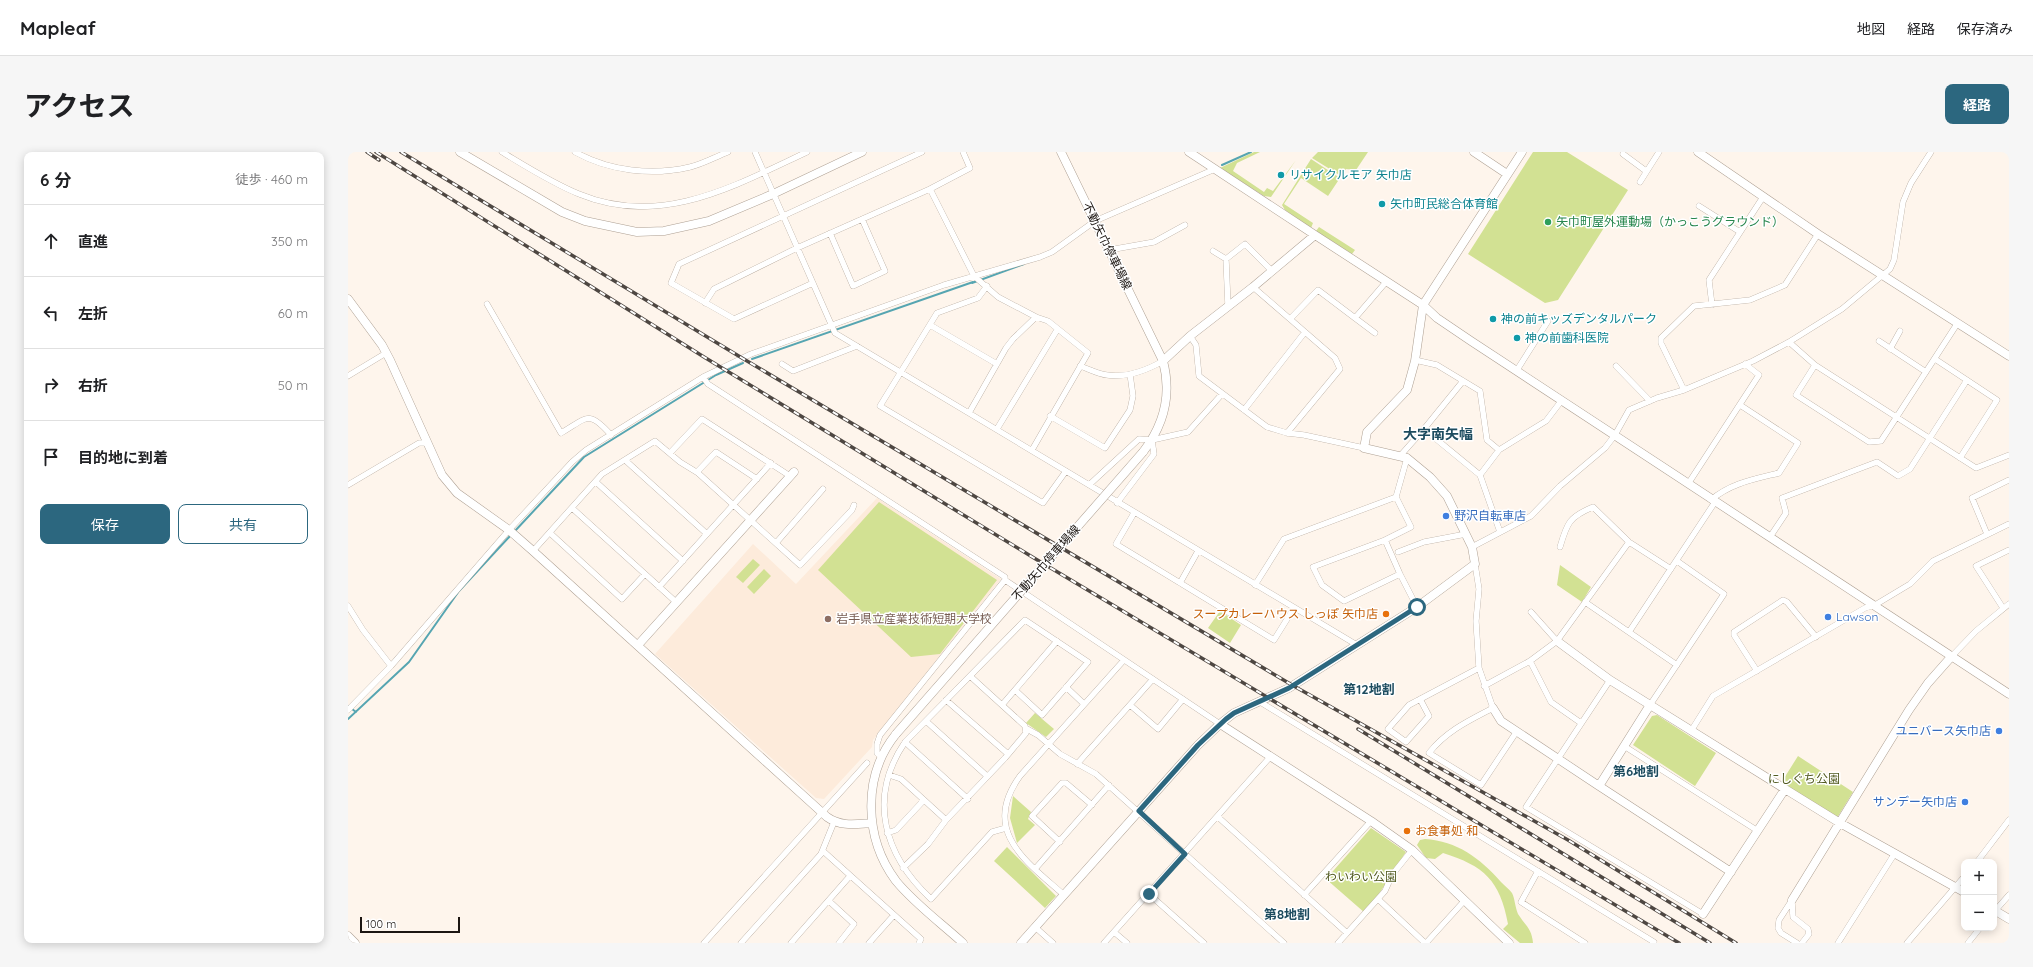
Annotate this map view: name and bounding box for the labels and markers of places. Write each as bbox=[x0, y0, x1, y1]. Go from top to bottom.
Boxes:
place label: リサイクルモア 矢巾店 bbox=[1289, 167, 1412, 182]
marker: リサイクルモア 矢巾店 bbox=[1276, 170, 1286, 180]
place label: 矢巾町民総合体育館 bbox=[1390, 196, 1498, 211]
marker: 矢巾町民総合体育館 bbox=[1377, 199, 1387, 209]
place label: 矢巾町屋外運動場（かっこうグラウンド） bbox=[1556, 214, 1784, 229]
marker: 矢巾町屋外運動場（かっこうグラウンド） bbox=[1543, 217, 1553, 227]
place label: 神の前キッズデンタルパーク bbox=[1501, 311, 1657, 326]
marker: 神の前キッズデンタルパーク bbox=[1488, 314, 1498, 324]
place label: 神の前歯科医院 bbox=[1525, 330, 1609, 345]
marker: 神の前歯科医院 bbox=[1512, 333, 1522, 343]
place label: 野沢自転車店 bbox=[1454, 508, 1526, 523]
marker: 野沢自転車店 bbox=[1441, 511, 1451, 521]
place label: スープカレーハウス しっぽ 矢巾店 bbox=[1192, 606, 1378, 621]
marker: スープカレーハウス しっぽ 矢巾店 bbox=[1381, 609, 1391, 619]
place label: Lawson bbox=[1836, 609, 1878, 624]
place label: 岩手県立産業技術短期大学校 bbox=[836, 611, 992, 626]
marker: Lawson bbox=[1823, 612, 1833, 622]
marker: 岩手県立産業技術短期大学校 bbox=[823, 614, 833, 624]
place label: ユニバース矢巾店 bbox=[1896, 723, 1991, 738]
marker: ユニバース矢巾店 bbox=[1994, 726, 2004, 736]
place label: サンデー矢巾店 bbox=[1873, 794, 1957, 809]
marker: サンデー矢巾店 bbox=[1960, 797, 1970, 807]
place label: お食事処 和 bbox=[1415, 823, 1478, 838]
marker: お食事処 和 bbox=[1402, 826, 1412, 836]

